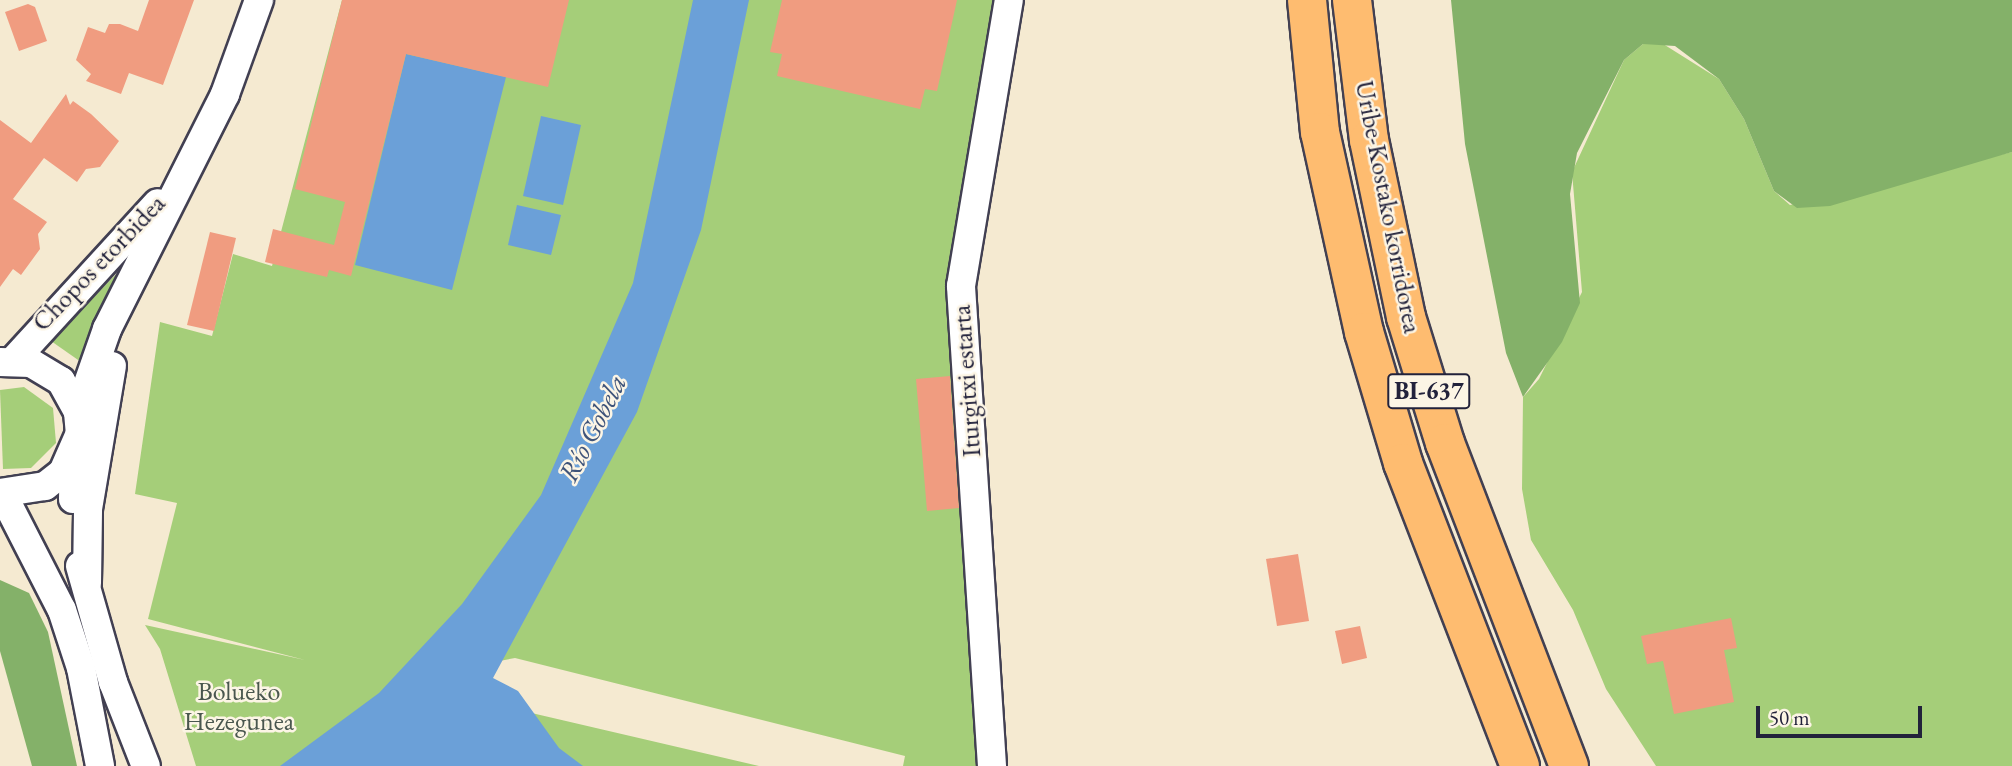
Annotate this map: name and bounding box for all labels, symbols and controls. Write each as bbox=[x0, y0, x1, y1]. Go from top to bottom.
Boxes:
street label: Uribe-Kostako korridorea bbox=[1348, 78, 1428, 336]
street label: Chopos etorbidea bbox=[26, 188, 172, 338]
street label: Iturgitxi estarta bbox=[946, 304, 988, 458]
water label: Río Gobela bbox=[551, 369, 633, 487]
road number: BI-637 bbox=[1387, 370, 1471, 412]
park label: Bolueko Hezegunea bbox=[184, 676, 294, 738]
scale bar bbox=[1760, 692, 1926, 736]
text: 50 m bbox=[1769, 704, 1810, 731]

